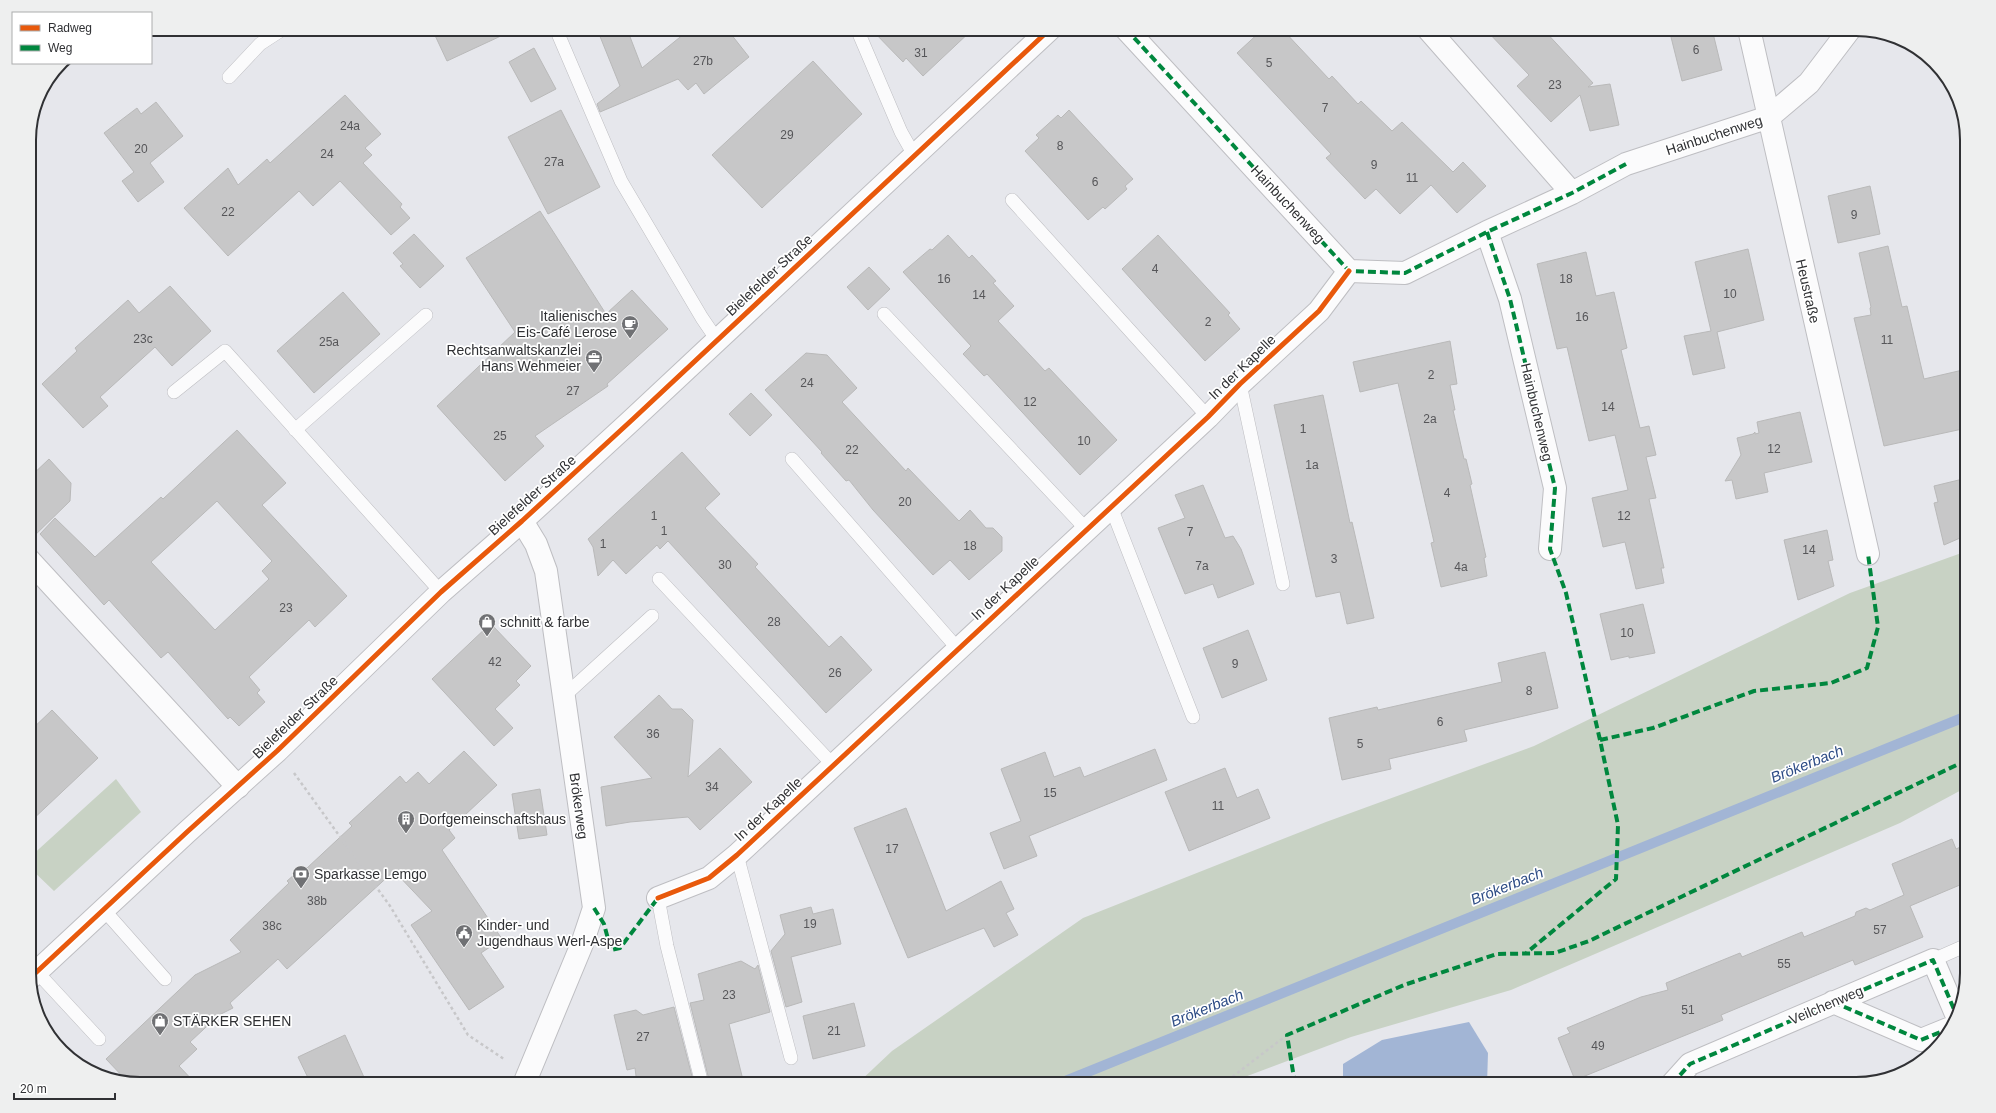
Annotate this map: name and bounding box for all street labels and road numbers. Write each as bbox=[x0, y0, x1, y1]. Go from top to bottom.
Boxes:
street label: Hainbuchenweg bbox=[1664, 112, 1764, 158]
street label: Hainbuchenweg bbox=[1248, 162, 1328, 246]
street label: Bielefelder Straße bbox=[723, 231, 816, 319]
street label: Heustraße bbox=[1793, 257, 1823, 325]
street label: In der Kapelle bbox=[1205, 331, 1279, 403]
street label: Hainbuchenweg bbox=[1518, 361, 1556, 463]
street label: Bielefelder Straße bbox=[485, 451, 579, 538]
street label: In der Kapelle bbox=[968, 553, 1042, 623]
street label: Bielefelder Straße bbox=[249, 672, 341, 762]
street label: Brökerweg bbox=[566, 772, 592, 840]
street label: In der Kapelle bbox=[731, 774, 805, 844]
street label: Veilchenweg bbox=[1787, 982, 1865, 1028]

